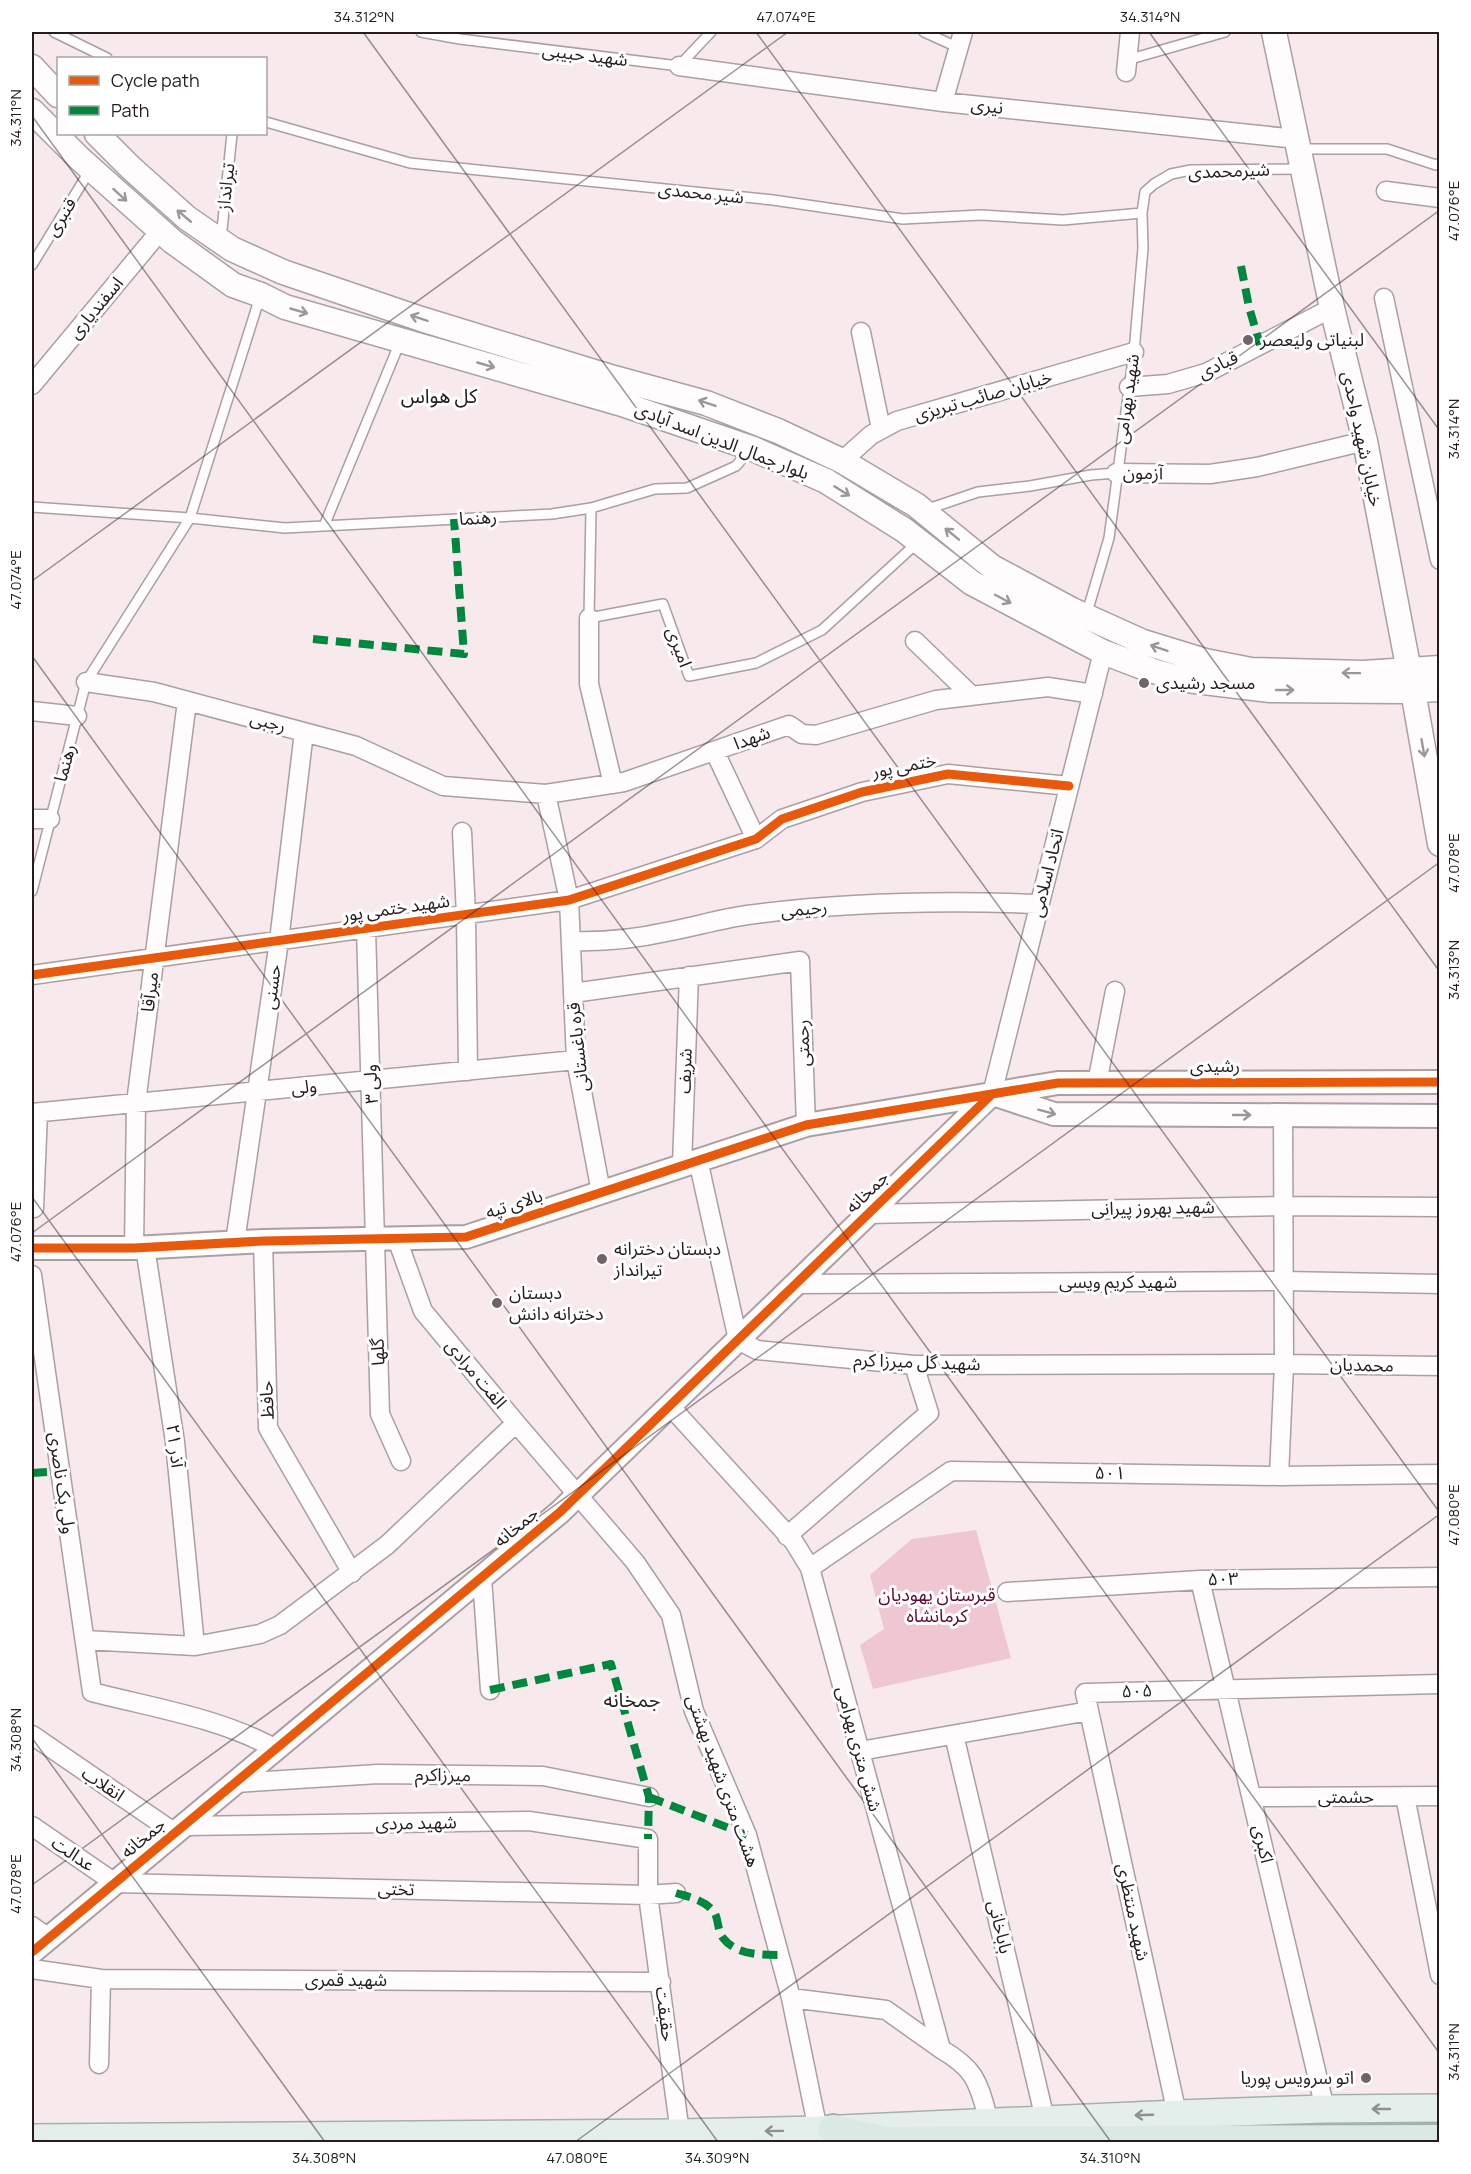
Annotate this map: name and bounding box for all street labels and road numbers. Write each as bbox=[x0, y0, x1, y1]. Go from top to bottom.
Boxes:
street label: شهید حبیبی bbox=[541, 37, 629, 71]
street label: نیری bbox=[970, 91, 1004, 119]
street label: شیرمحمدی bbox=[1188, 157, 1270, 183]
street label: تیرانداز bbox=[210, 162, 239, 213]
street label: شیر محمدی bbox=[657, 176, 745, 208]
street label: قنبری bbox=[39, 193, 81, 240]
street label: اسفندیاری bbox=[62, 271, 128, 343]
street label: قبادی bbox=[1194, 344, 1242, 384]
street label: شهید بهرامی bbox=[1108, 352, 1144, 445]
street label: خیابان صائب تبریزی bbox=[911, 364, 1055, 426]
street label: خیابان شهید واحدی bbox=[1337, 369, 1389, 509]
street label: بلوار جمال الدین اسد آبادی bbox=[632, 396, 813, 484]
street label: آزمون bbox=[1123, 460, 1164, 484]
street label: رهنما bbox=[458, 504, 498, 530]
street label: امیری bbox=[662, 623, 698, 670]
street label: رجبی bbox=[248, 705, 289, 737]
street label: شهدا bbox=[730, 719, 773, 755]
street label: رهنما bbox=[48, 741, 81, 784]
street label: ختمی پور bbox=[869, 747, 938, 783]
street label: اتحاد اسلامی bbox=[1023, 826, 1069, 920]
street label: شهید ختمی پور bbox=[340, 888, 451, 927]
street label: رحیمی bbox=[780, 894, 828, 922]
street label: حسنی bbox=[256, 963, 286, 1011]
street label: میرآقا bbox=[135, 970, 163, 1013]
street label: قره باغستانی bbox=[560, 1001, 594, 1093]
street label: رحمتی bbox=[789, 1019, 815, 1067]
street label: شریف bbox=[671, 1048, 697, 1094]
street label: رشیدی bbox=[1190, 1053, 1240, 1077]
street label: ولی ۳ bbox=[357, 1064, 383, 1104]
street label: ولی bbox=[290, 1073, 318, 1099]
street label: جمخانه bbox=[840, 1165, 893, 1218]
street label: بالای تپه bbox=[482, 1183, 545, 1224]
street label: شهید بهروز پیرانی bbox=[1091, 1194, 1215, 1220]
street label: شهید کریم ویسی bbox=[1059, 1269, 1177, 1295]
street label: الفت مرادی bbox=[441, 1334, 513, 1413]
street label: گلها bbox=[365, 1337, 389, 1366]
street label: شهید گل میرزا کرم bbox=[853, 1347, 981, 1378]
street label: محمدیان bbox=[1330, 1351, 1394, 1377]
street label: حافظ bbox=[253, 1380, 279, 1420]
street label: ۲۱ آذر bbox=[161, 1423, 191, 1470]
street label: ولی بک ناصری bbox=[44, 1430, 82, 1535]
street label: ۵۰۱ bbox=[1094, 1460, 1126, 1484]
street label: جمخانه bbox=[488, 1501, 543, 1552]
street label: ۵۰۳ bbox=[1207, 1566, 1239, 1590]
street label: ۵۰۵ bbox=[1121, 1677, 1153, 1703]
street label: شش متری بهرامی bbox=[832, 1683, 888, 1814]
street label: هشت متری شهید بهشتی bbox=[682, 1691, 766, 1870]
street label: انقلاب bbox=[77, 1760, 130, 1806]
street label: میرزاکرم bbox=[415, 1762, 471, 1789]
street label: حشمتی bbox=[1318, 1784, 1374, 1808]
street label: شهید مردی bbox=[375, 1809, 457, 1835]
street label: جمخانه bbox=[115, 1812, 170, 1863]
street label: اکبری bbox=[1248, 1822, 1280, 1865]
street label: عدالت bbox=[47, 1830, 100, 1876]
street label: شهید منتظری bbox=[1112, 1861, 1156, 1963]
street label: تختی bbox=[377, 1876, 415, 1900]
street label: باباخانی bbox=[983, 1898, 1019, 1956]
street label: شهید قمری bbox=[305, 1967, 387, 1991]
street label: حقیقت bbox=[651, 1985, 681, 2043]

